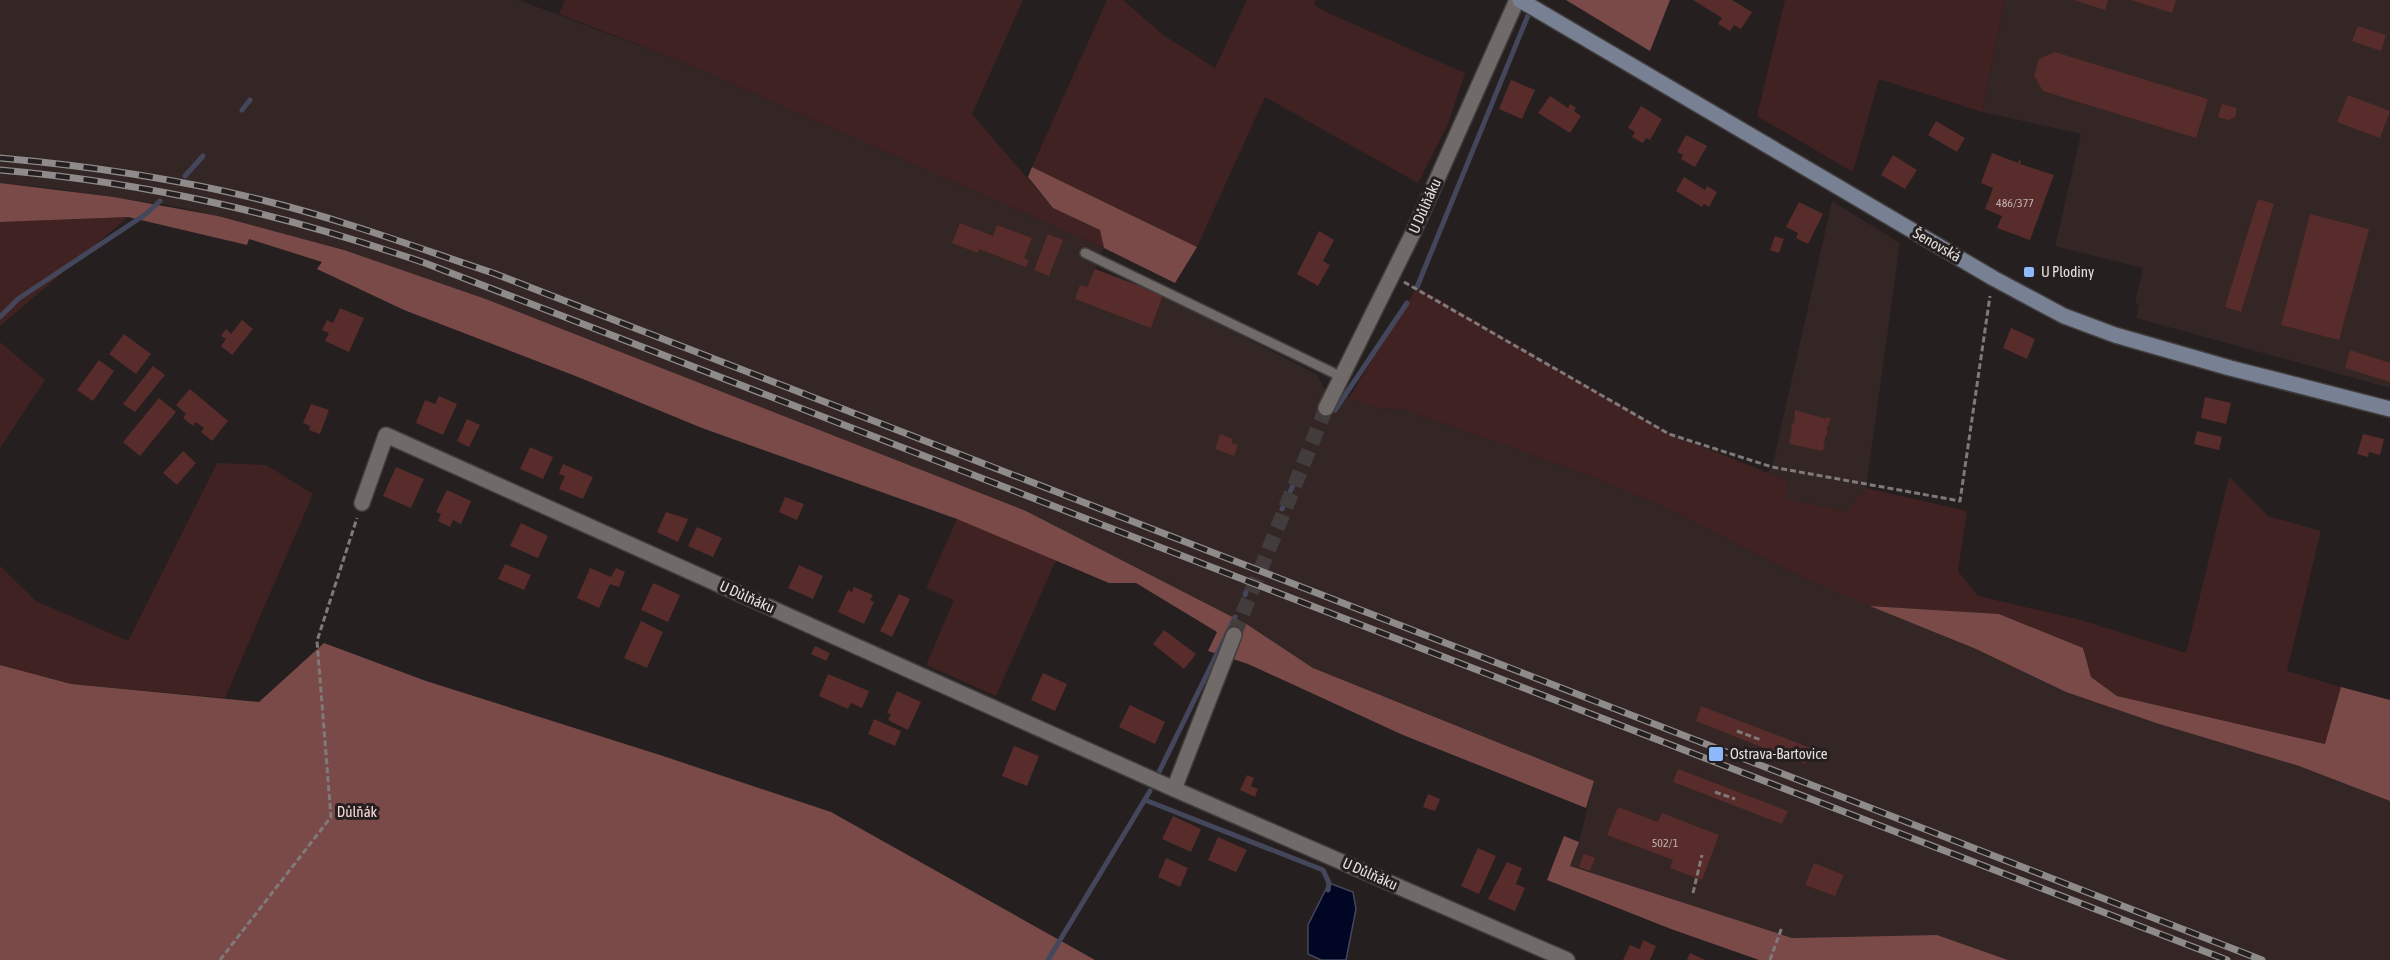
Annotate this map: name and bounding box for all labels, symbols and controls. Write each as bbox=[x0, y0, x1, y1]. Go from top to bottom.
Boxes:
street label: U Důlňáku bbox=[1405, 176, 1444, 236]
house number: 486/377 bbox=[1996, 196, 2034, 210]
street label: Šenovská bbox=[1910, 224, 1964, 265]
place label: U Plodiny bbox=[2041, 263, 2094, 280]
marker: U Plodiny bbox=[2022, 265, 2036, 279]
street label: U Důlňáku bbox=[717, 577, 777, 616]
marker: Ostrava-Bartovice bbox=[1707, 745, 1725, 763]
place label: Ostrava-Bartovice bbox=[1730, 745, 1828, 762]
park label: Důlňák bbox=[337, 803, 378, 820]
house number: 502/1 bbox=[1652, 836, 1679, 850]
street label: U Důlňáku bbox=[1340, 854, 1400, 893]

